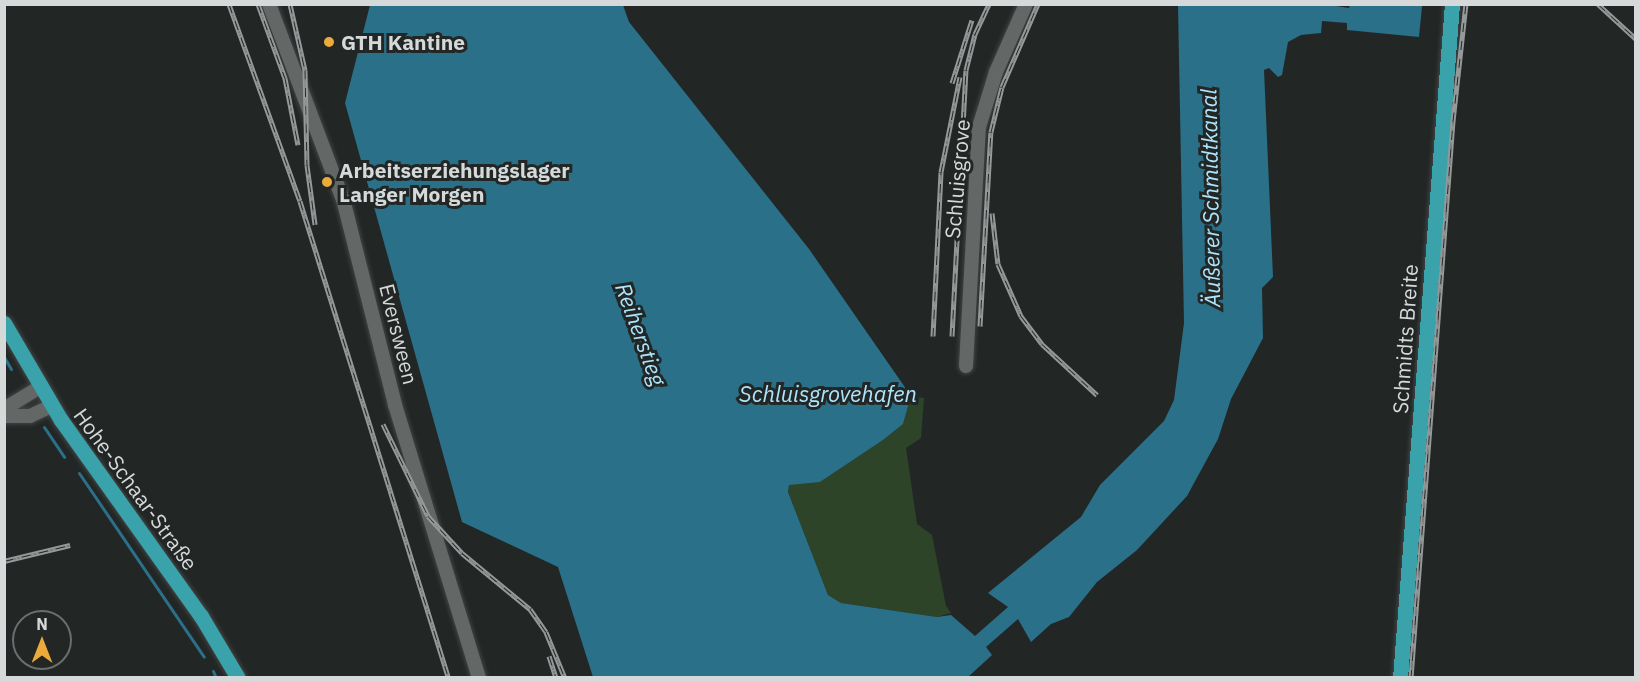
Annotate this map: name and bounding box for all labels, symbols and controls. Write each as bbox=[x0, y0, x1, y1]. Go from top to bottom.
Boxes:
place label: GTH Kantine bbox=[341, 29, 465, 55]
marker: GTH Kantine bbox=[322, 35, 336, 49]
water label: Äußerer Schmidtkanal bbox=[1195, 89, 1225, 307]
street label: Schluisgrove bbox=[939, 118, 975, 240]
place label: Arbeitserziehungslager Langer Morgen bbox=[339, 157, 570, 207]
marker: Arbeitserziehungslager Langer Morgen bbox=[320, 175, 334, 189]
street label: Schmidts Breite bbox=[1387, 263, 1423, 415]
water label: Reiherstieg bbox=[610, 279, 672, 389]
street label: Eversween bbox=[374, 281, 424, 387]
water label: Schluisgrovehafen bbox=[739, 381, 917, 407]
street label: Hohe-Schaar-Straße bbox=[69, 403, 203, 575]
north arrow bbox=[12, 610, 72, 670]
text: N bbox=[36, 614, 48, 634]

